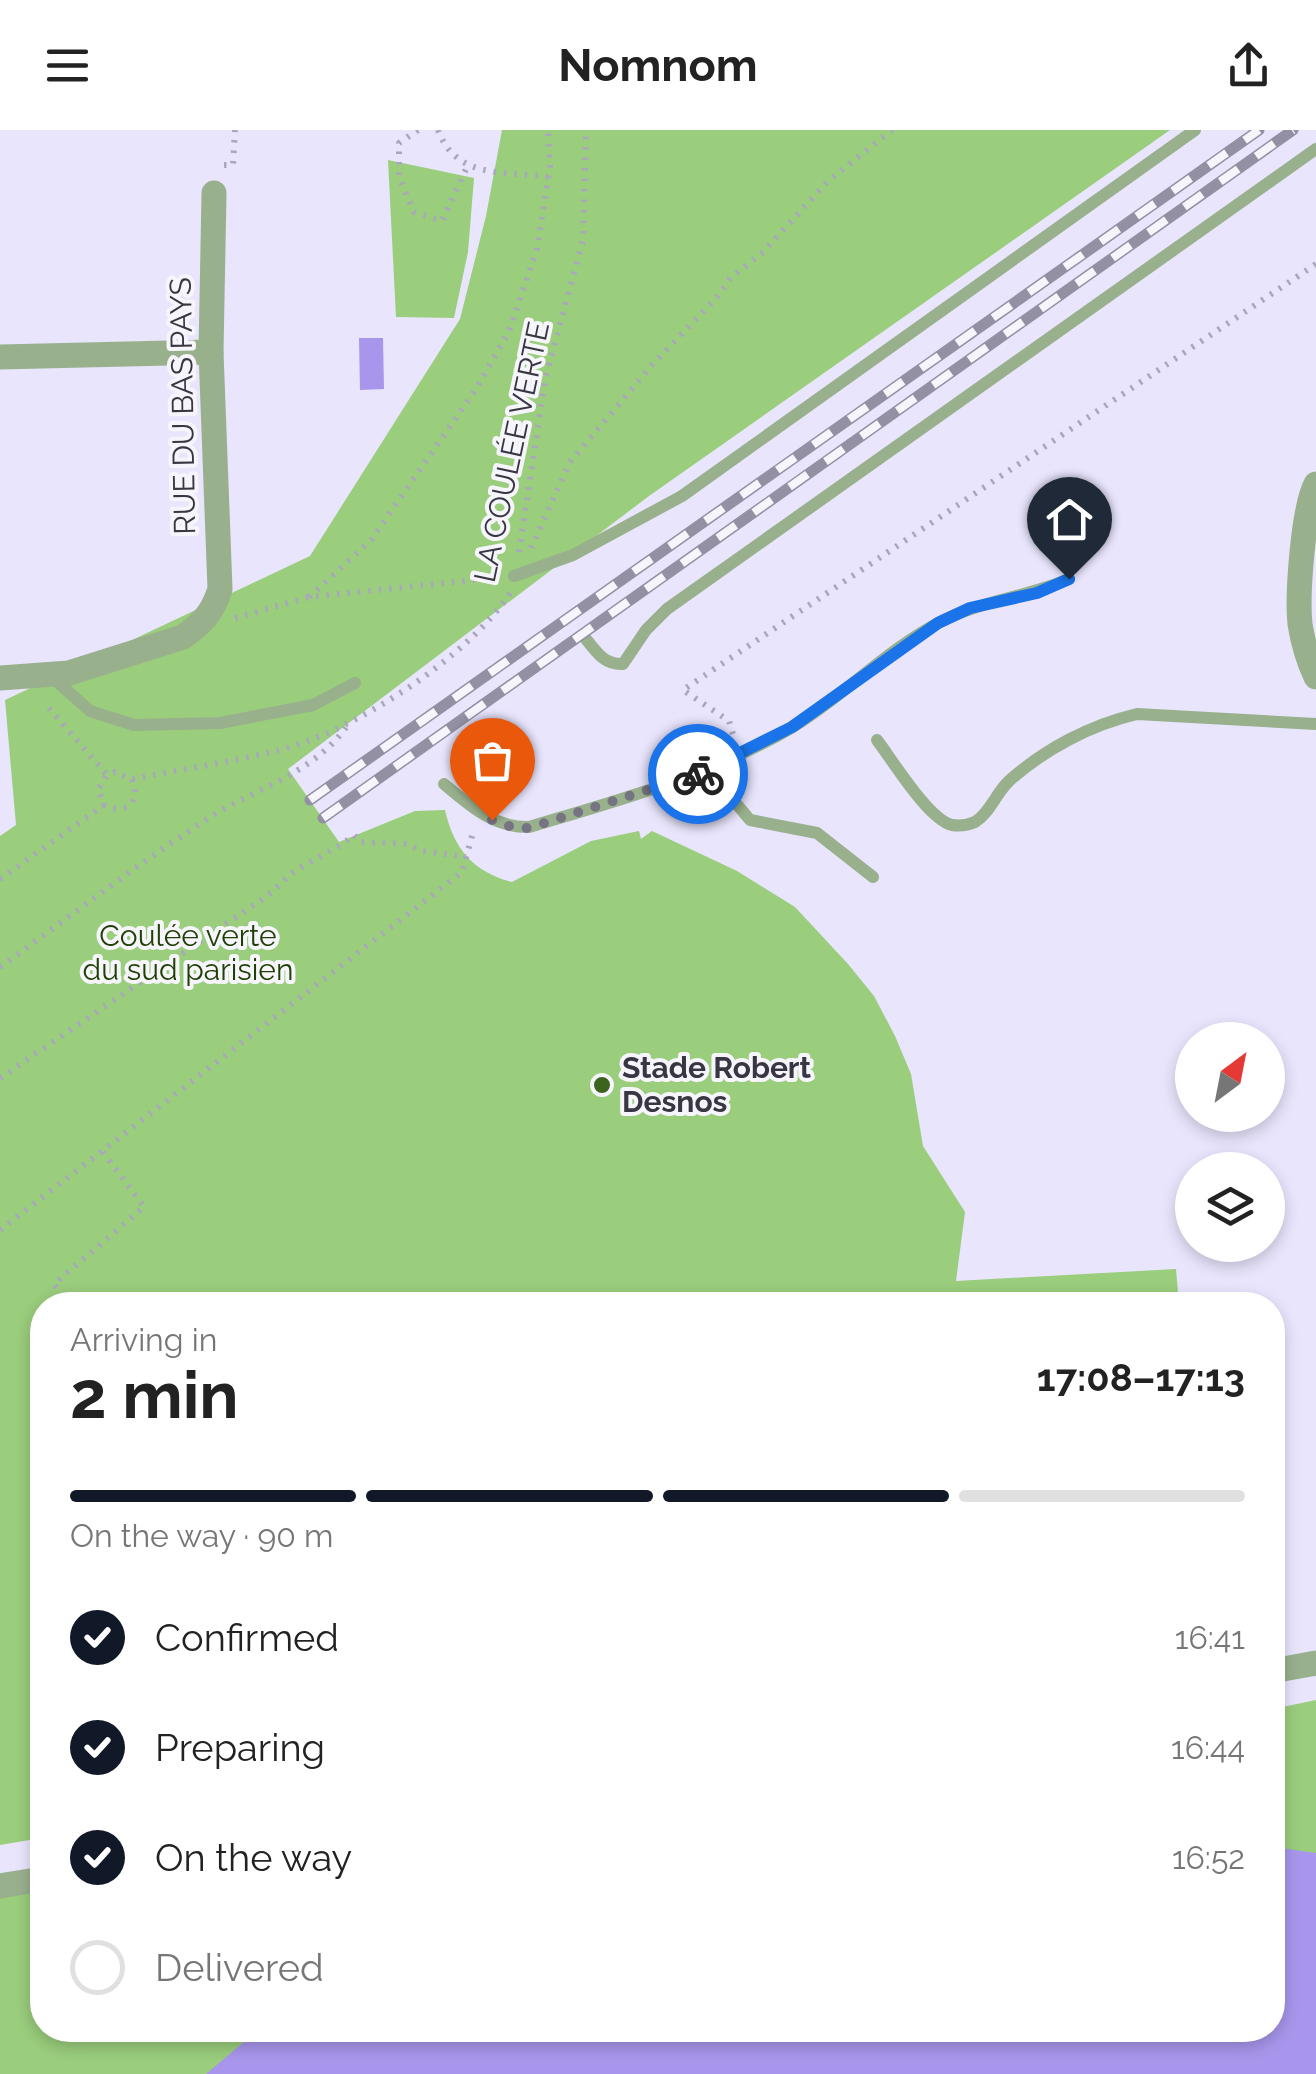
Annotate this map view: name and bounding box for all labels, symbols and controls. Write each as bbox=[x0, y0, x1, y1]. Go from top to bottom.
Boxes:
icon: menu bbox=[40, 38, 95, 93]
icon: share bbox=[1221, 38, 1276, 93]
text: Nomnom bbox=[558, 39, 758, 92]
street label: RUE DU BAS PAYS bbox=[163, 277, 202, 535]
street label: LA COULÉE VERTE bbox=[467, 319, 556, 585]
pin bbox=[1027, 477, 1112, 580]
icon: home bbox=[1042, 492, 1097, 547]
pin bbox=[450, 718, 535, 821]
courier bbox=[648, 724, 748, 824]
icon: bag bbox=[465, 733, 520, 788]
icon: bike bbox=[671, 747, 726, 802]
park label: Coulée verte du sud parisien bbox=[83, 918, 293, 987]
north arrow bbox=[1175, 1022, 1285, 1132]
map controls bbox=[1175, 1022, 1285, 1262]
place label: Stade Robert Desnos bbox=[622, 1050, 811, 1119]
marker: Stade Robert Desnos bbox=[591, 1074, 613, 1096]
button: layers bbox=[1175, 1152, 1285, 1262]
text: Arriving in bbox=[70, 1321, 217, 1358]
text: 17:08–17:13 bbox=[1037, 1355, 1245, 1400]
text: 2 min bbox=[70, 1357, 239, 1433]
text: On the way · 90 m bbox=[70, 1517, 333, 1554]
icon: check bbox=[70, 1610, 125, 1665]
text: Confirmed bbox=[155, 1615, 339, 1660]
text: 16:41 bbox=[1175, 1619, 1245, 1656]
icon: check bbox=[70, 1720, 125, 1775]
text: Preparing bbox=[155, 1725, 325, 1770]
text: 16:44 bbox=[1171, 1729, 1245, 1766]
icon: check bbox=[70, 1830, 125, 1885]
text: On the way bbox=[155, 1835, 352, 1880]
text: 16:52 bbox=[1172, 1839, 1245, 1876]
text: Delivered bbox=[155, 1945, 324, 1990]

